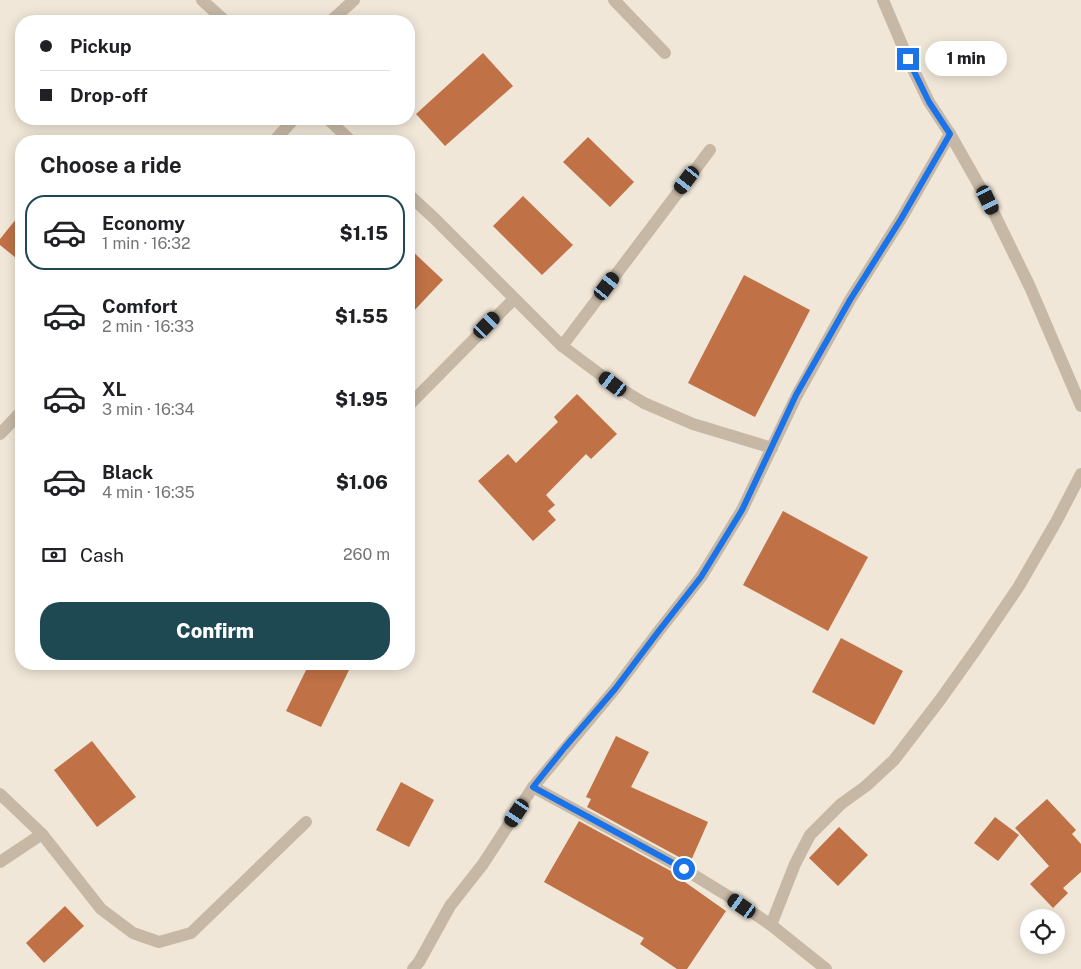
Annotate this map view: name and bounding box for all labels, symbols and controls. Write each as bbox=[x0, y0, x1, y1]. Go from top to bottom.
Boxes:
text: Pickup bbox=[70, 35, 132, 57]
callout: 1 min bbox=[926, 42, 1008, 76]
route end bbox=[897, 48, 919, 70]
text: 1 min bbox=[946, 49, 986, 68]
text: Drop-off bbox=[70, 84, 147, 106]
text: Choose a ride bbox=[40, 152, 182, 178]
car bbox=[671, 164, 702, 196]
car bbox=[974, 183, 1001, 217]
icon: car bbox=[42, 210, 87, 255]
text: Economy bbox=[102, 212, 185, 234]
text: $1.15 bbox=[340, 222, 388, 244]
text: 1 min · 16:32 bbox=[102, 234, 191, 253]
car bbox=[591, 270, 622, 302]
icon: car bbox=[42, 293, 87, 338]
text: Comfort bbox=[102, 295, 178, 317]
text: $1.55 bbox=[335, 305, 388, 327]
car bbox=[471, 309, 502, 341]
text: 2 min · 16:33 bbox=[102, 317, 194, 336]
car bbox=[596, 369, 629, 399]
icon: car bbox=[42, 376, 87, 421]
text: XL bbox=[102, 378, 127, 400]
text: $1.95 bbox=[335, 388, 388, 410]
text: 3 min · 16:34 bbox=[102, 400, 195, 419]
icon: car bbox=[42, 459, 87, 504]
text: Black bbox=[102, 461, 153, 483]
text: $1.06 bbox=[336, 471, 388, 493]
text: 4 min · 16:35 bbox=[102, 483, 195, 502]
icon: cash bbox=[40, 541, 68, 569]
text: Cash bbox=[80, 544, 124, 566]
text: 260 m bbox=[343, 545, 390, 564]
button: Confirm bbox=[40, 602, 390, 660]
car bbox=[502, 796, 531, 830]
route start bbox=[673, 858, 695, 880]
car bbox=[725, 891, 758, 921]
map controls bbox=[1020, 909, 1065, 954]
button: locate bbox=[1020, 909, 1065, 954]

